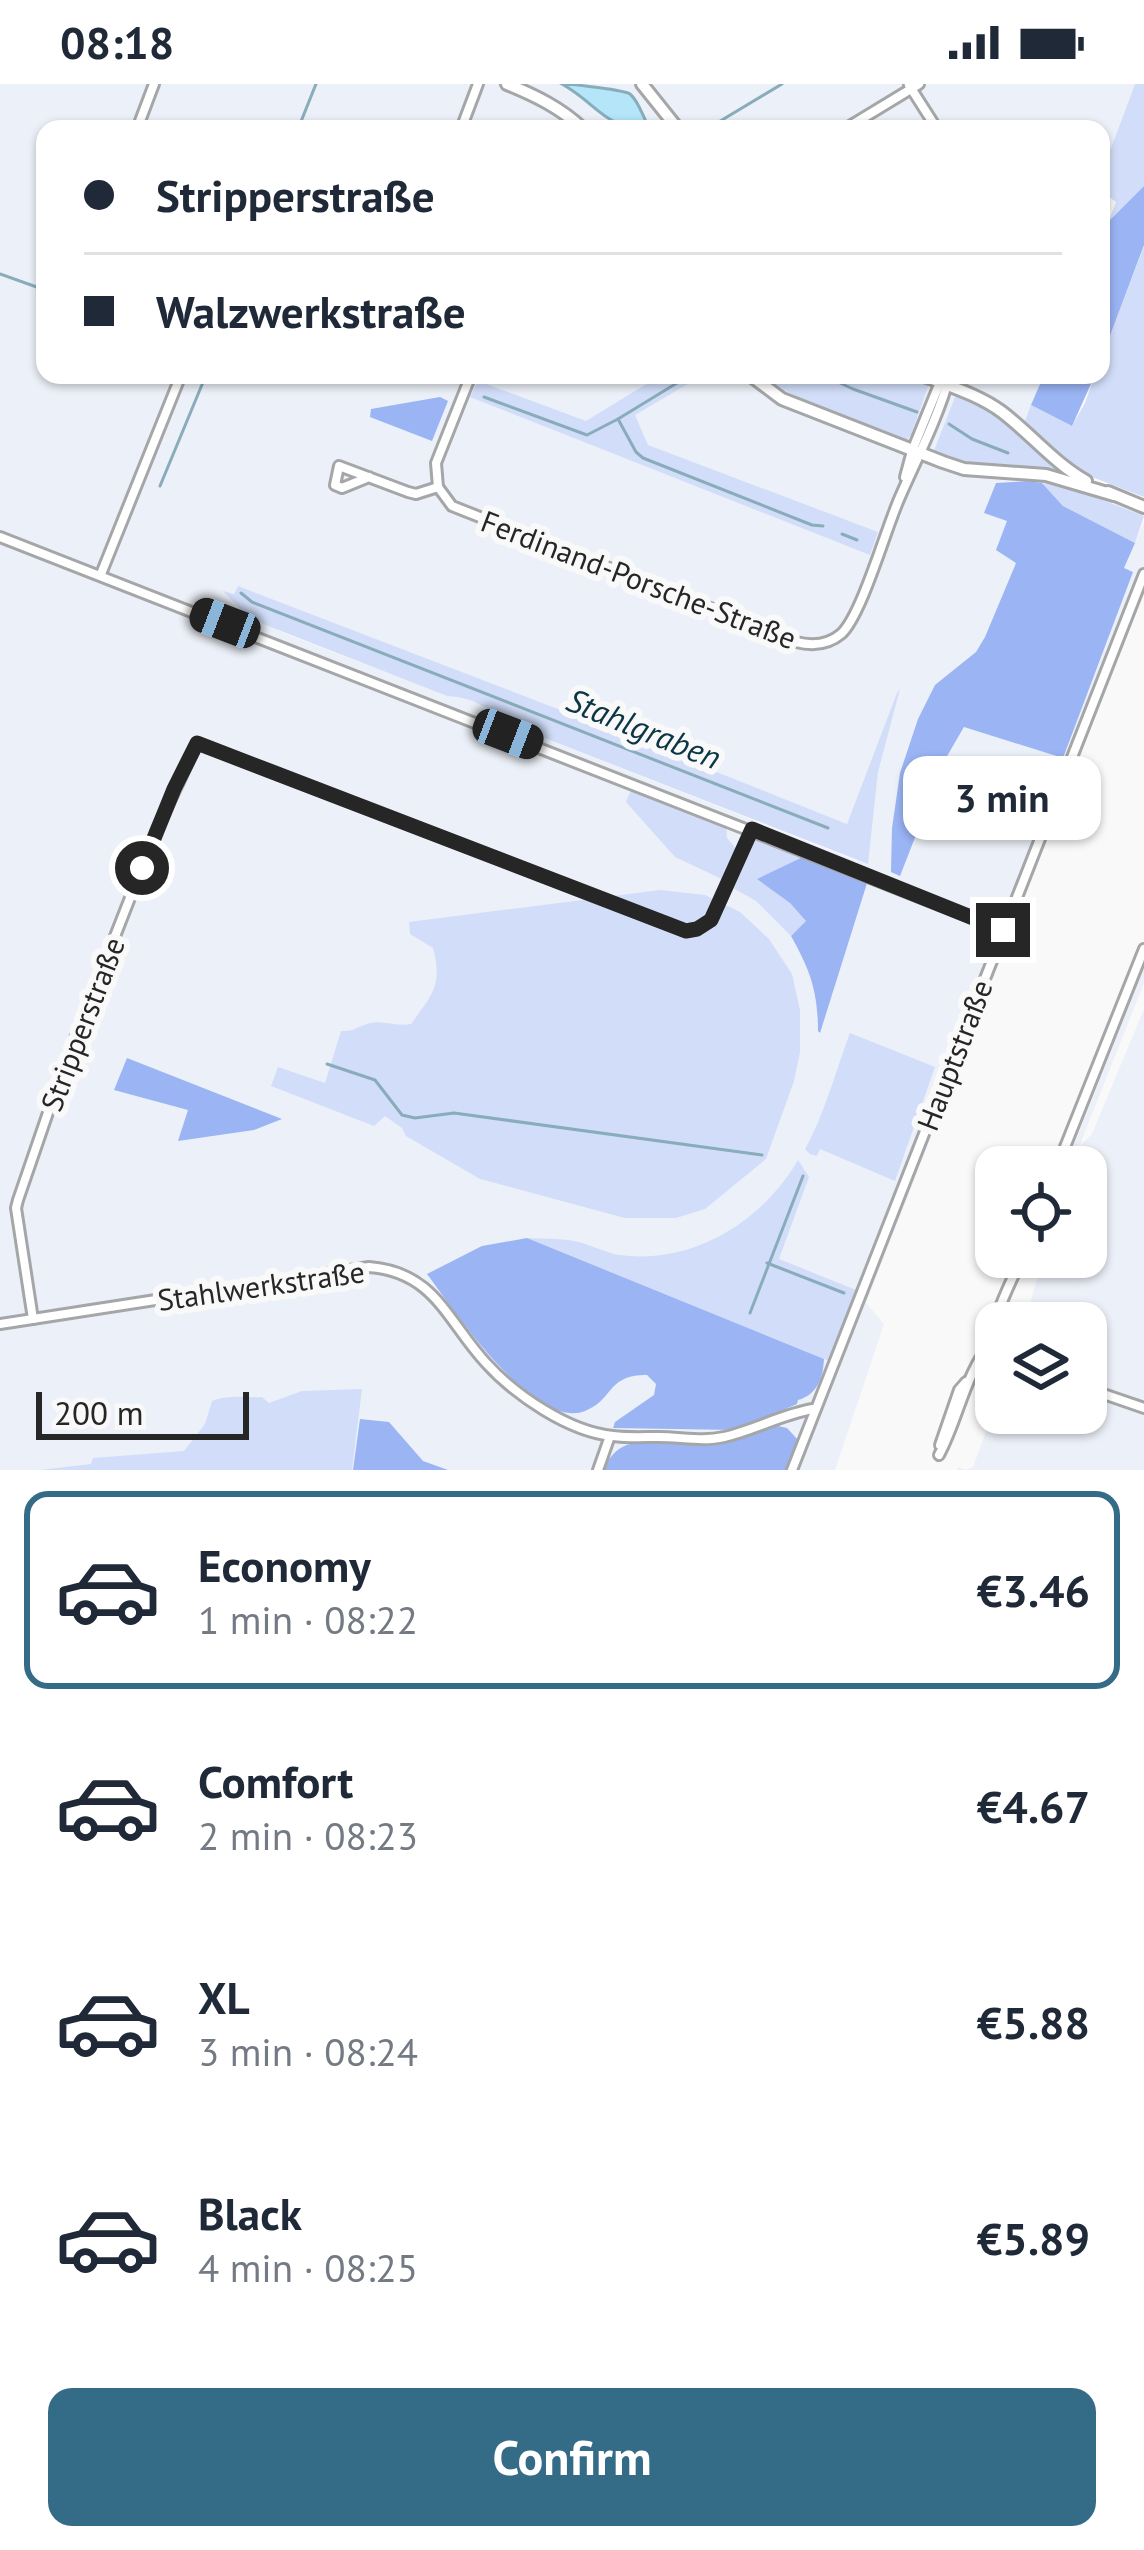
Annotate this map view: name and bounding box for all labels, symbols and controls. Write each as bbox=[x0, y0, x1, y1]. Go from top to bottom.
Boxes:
text: 08:18 bbox=[60, 13, 174, 71]
text: Stripperstraße bbox=[156, 166, 435, 224]
text: Walzwerkstraße bbox=[156, 282, 466, 340]
street label: Ferdinand-Porsche-Straße bbox=[476, 501, 802, 657]
car bbox=[185, 593, 265, 653]
water label: Stahlgraben bbox=[561, 678, 727, 778]
car bbox=[468, 704, 548, 764]
callout: 3 min bbox=[904, 756, 1102, 840]
text: 3 min bbox=[954, 772, 1050, 823]
route start bbox=[115, 841, 169, 895]
route end bbox=[976, 903, 1030, 957]
street label: Stripperstraße bbox=[31, 932, 133, 1116]
street label: Hauptstraße bbox=[907, 974, 1001, 1136]
map controls bbox=[975, 1146, 1107, 1434]
button: locate bbox=[975, 1146, 1107, 1278]
street label: Stahlwerkstraße bbox=[155, 1251, 367, 1319]
button: layers bbox=[975, 1302, 1107, 1434]
scale bar bbox=[36, 1386, 249, 1439]
text: 200 m bbox=[54, 1391, 144, 1434]
icon: car bbox=[54, 1536, 162, 1644]
text: Economy bbox=[198, 1536, 371, 1594]
text: €3.46 bbox=[977, 1561, 1090, 1619]
text: 1 min · 08:22 bbox=[198, 1594, 418, 1645]
icon: car bbox=[54, 1752, 162, 1860]
text: Comfort bbox=[198, 1752, 353, 1810]
text: €4.67 bbox=[977, 1777, 1090, 1835]
text: 2 min · 08:23 bbox=[198, 1810, 418, 1861]
icon: car bbox=[54, 1968, 162, 2076]
text: XL bbox=[198, 1968, 250, 2026]
text: €5.88 bbox=[977, 1993, 1090, 2051]
text: 3 min · 08:24 bbox=[198, 2026, 418, 2077]
icon: car bbox=[54, 2184, 162, 2292]
text: Black bbox=[198, 2184, 302, 2242]
text: €5.89 bbox=[977, 2209, 1090, 2267]
text: 4 min · 08:25 bbox=[198, 2242, 418, 2293]
button: Confirm bbox=[48, 2388, 1096, 2526]

